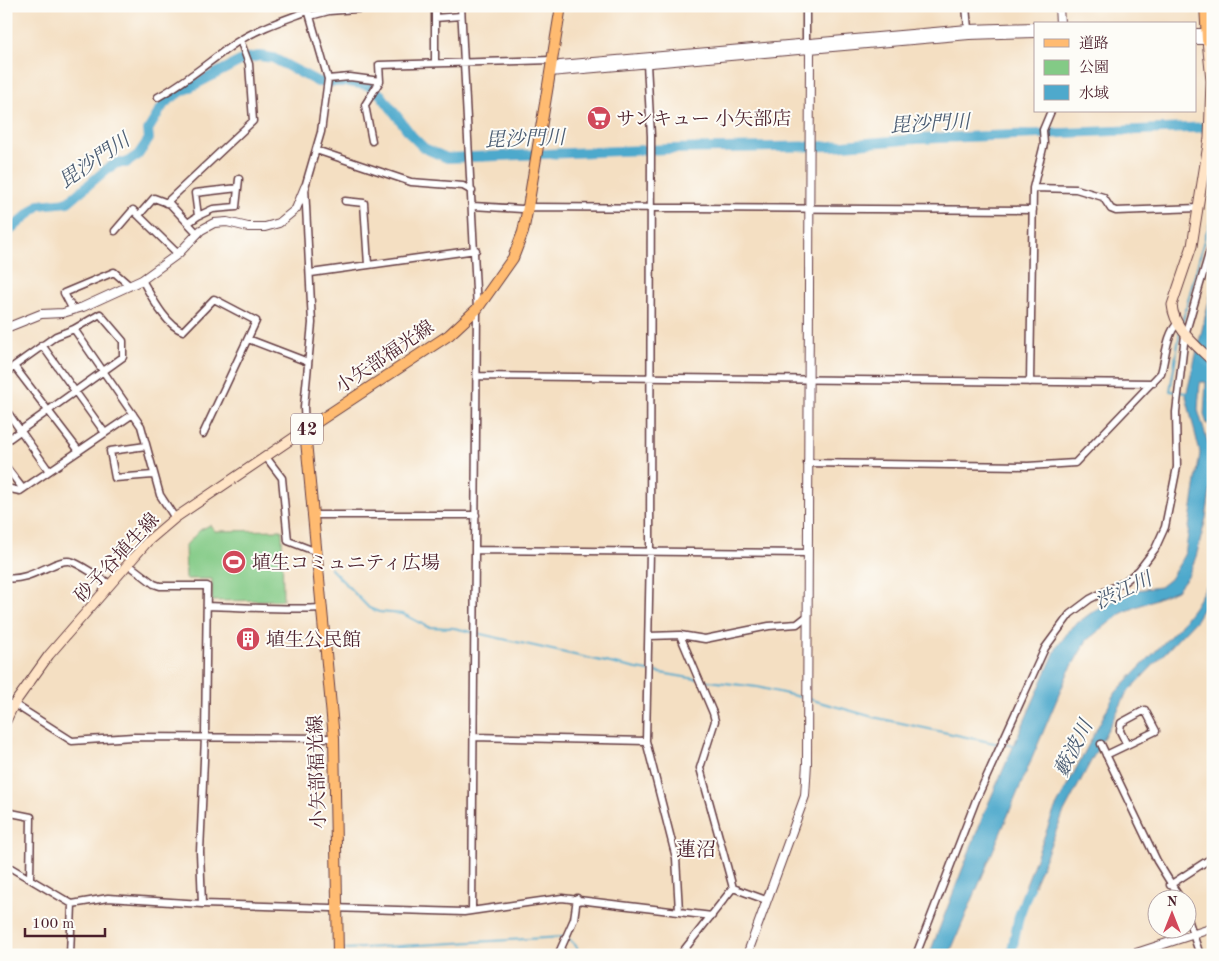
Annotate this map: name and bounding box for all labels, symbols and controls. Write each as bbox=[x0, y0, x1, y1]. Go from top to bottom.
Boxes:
legend bbox=[1034, 22, 1196, 112]
text: 道路 bbox=[1079, 35, 1109, 52]
text: 公園 bbox=[1079, 59, 1109, 76]
text: 水域 bbox=[1079, 85, 1109, 102]
supermarket icon: サンキュー 小矢部店 bbox=[586, 105, 612, 131]
place label: サンキュー 小矢部店 bbox=[616, 109, 791, 130]
water label: 毘沙門川 bbox=[890, 111, 973, 137]
water label: 毘沙門川 bbox=[485, 127, 567, 151]
water label: 毘沙門川 bbox=[55, 128, 136, 192]
street label: 小矢部福光線 bbox=[332, 317, 438, 398]
road number: 42 bbox=[291, 414, 323, 444]
street label: 砂子谷埴生線 bbox=[70, 508, 164, 607]
sports icon: 埴生コミュニティ広場 bbox=[221, 549, 247, 575]
place label: 埴生コミュニティ広場 bbox=[252, 552, 440, 574]
water label: 渋江川 bbox=[1092, 567, 1157, 614]
building icon: 埴生公民館 bbox=[235, 626, 261, 652]
place label: 埴生公民館 bbox=[266, 629, 361, 651]
street label: 小矢部福光線 bbox=[305, 715, 330, 829]
water label: 藪波川 bbox=[1050, 715, 1098, 780]
district label: 蓮沼 bbox=[676, 839, 716, 861]
north arrow bbox=[1146, 888, 1196, 938]
text: N bbox=[1167, 895, 1178, 909]
scale bar bbox=[25, 906, 105, 938]
text: 100 m bbox=[32, 917, 74, 932]

